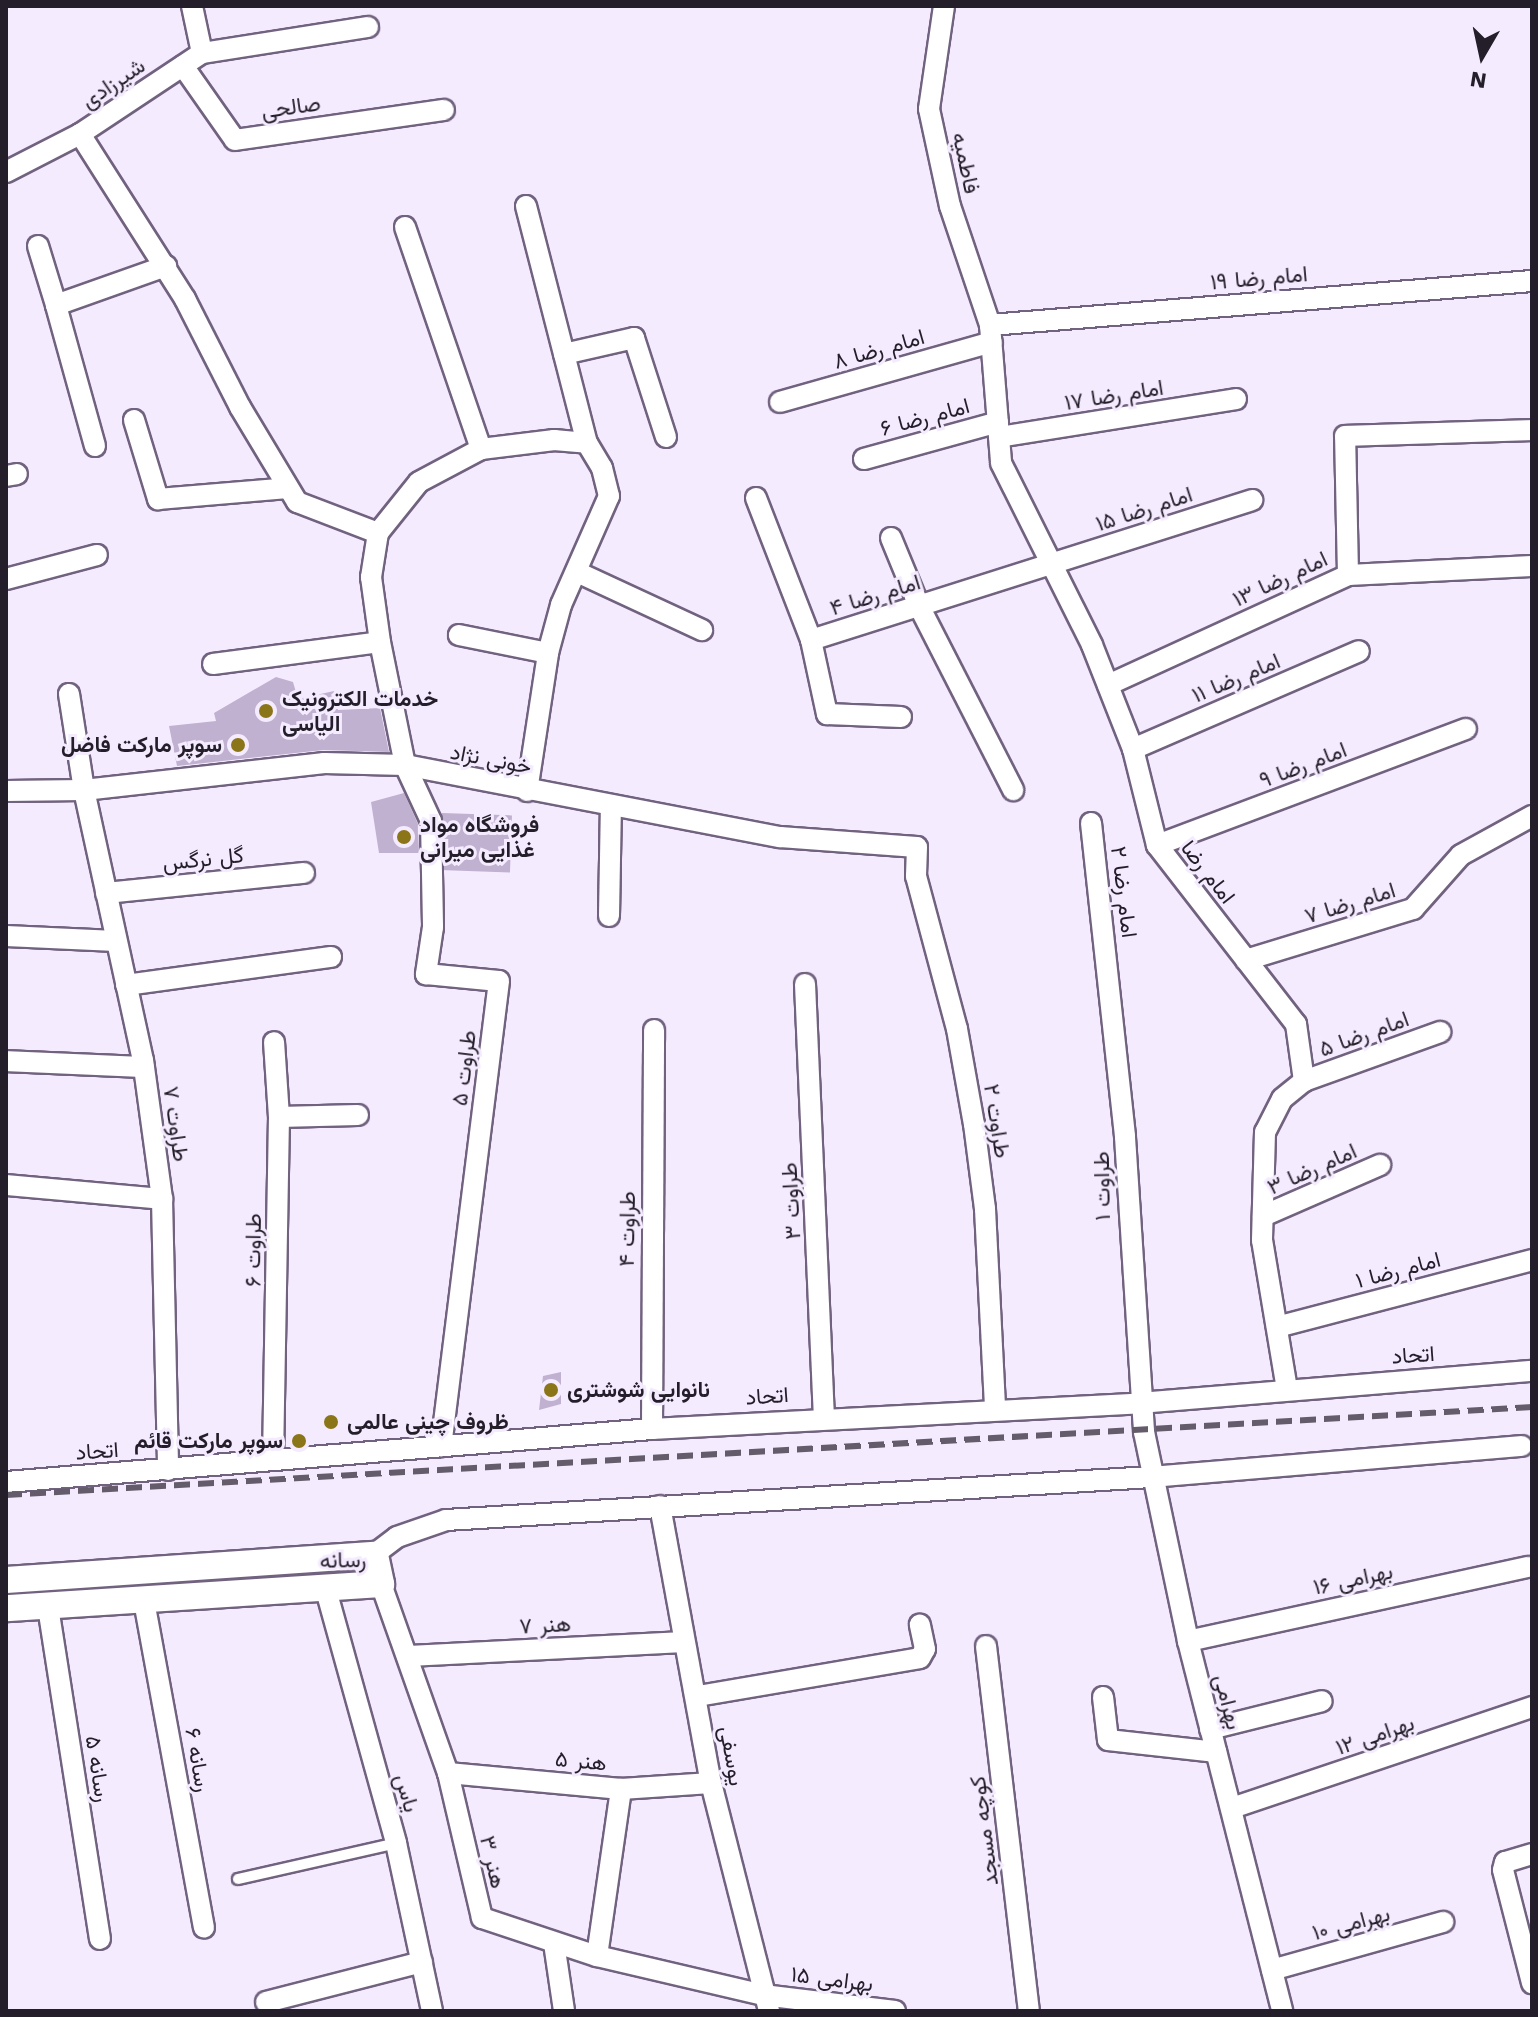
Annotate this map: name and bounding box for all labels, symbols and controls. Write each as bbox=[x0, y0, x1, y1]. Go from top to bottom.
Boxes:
north arrow bbox=[1442, 16, 1522, 96]
street label: شیرزادی bbox=[76, 52, 150, 114]
text: N bbox=[1468, 67, 1488, 94]
street label: صالحی bbox=[260, 90, 322, 124]
street label: فاطمیه bbox=[947, 130, 985, 196]
street label: امام رضا ۱۹ bbox=[1209, 261, 1309, 295]
street label: امام رضا ۸ bbox=[830, 323, 928, 375]
street label: امام رضا ۱۷ bbox=[1063, 374, 1165, 416]
street label: امام رضا ۶ bbox=[877, 392, 973, 442]
street label: امام رضا ۱۵ bbox=[1092, 481, 1196, 537]
street label: امام رضا ۱۳ bbox=[1228, 546, 1332, 612]
street label: امام رضا ۴ bbox=[827, 569, 923, 621]
street label: امام رضا ۱۱ bbox=[1188, 648, 1284, 708]
place label: خدمات الکترونیک الیاسی bbox=[282, 685, 438, 736]
marker: خدمات الکترونیک الیاسی bbox=[257, 702, 275, 720]
place label: سوپر مارکت فاضل bbox=[61, 732, 222, 758]
marker: سوپر مارکت فاضل bbox=[229, 736, 247, 754]
street label: امام رضا ۹ bbox=[1256, 736, 1350, 794]
street label: خونی نژاد bbox=[448, 738, 534, 780]
place label: فروشگاه مواد غذایی میرانی bbox=[420, 811, 539, 862]
marker: فروشگاه مواد غذایی میرانی bbox=[395, 828, 413, 846]
street label: امام رضا bbox=[1175, 835, 1241, 909]
street label: گل نرگس bbox=[161, 842, 245, 876]
street label: امام رضا ۲ bbox=[1105, 845, 1143, 939]
street label: امام رضا ۷ bbox=[1301, 877, 1399, 929]
street label: امام رضا ۵ bbox=[1315, 1006, 1413, 1062]
street label: طراوت ۵ bbox=[446, 1029, 482, 1107]
street label: طراوت ۲ bbox=[978, 1082, 1016, 1160]
street label: طراوت ۷ bbox=[158, 1085, 194, 1163]
street label: امام رضا ۳ bbox=[1263, 1138, 1361, 1200]
street label: طراوت ۱ bbox=[1088, 1151, 1116, 1221]
street label: طراوت ۳ bbox=[776, 1162, 806, 1240]
street label: طراوت ۴ bbox=[613, 1191, 641, 1267]
street label: طراوت ۶ bbox=[239, 1213, 267, 1287]
street label: امام رضا ۱ bbox=[1353, 1246, 1443, 1294]
street label: اتحاد bbox=[1391, 1340, 1435, 1370]
place label: نانوایی شوشتری bbox=[567, 1377, 710, 1403]
marker: نانوایی شوشتری bbox=[542, 1381, 560, 1399]
street label: اتحاد bbox=[745, 1381, 789, 1411]
place label: ظروف چینی عالمی bbox=[347, 1409, 509, 1435]
marker: ظروف چینی عالمی bbox=[322, 1413, 340, 1431]
place label: سوپر مارکت قائم bbox=[134, 1428, 283, 1454]
marker: سوپر مارکت قائم bbox=[290, 1432, 308, 1450]
street label: اتحاد bbox=[75, 1436, 119, 1466]
street label: رسانه bbox=[319, 1546, 367, 1574]
street label: بهرامی ۱۶ bbox=[1311, 1558, 1395, 1600]
street label: هنر ۷ bbox=[519, 1610, 571, 1640]
street label: بهرامی bbox=[1208, 1672, 1248, 1732]
street label: بهرامی ۱۲ bbox=[1332, 1709, 1418, 1761]
street label: یوسفی bbox=[714, 1724, 750, 1788]
street label: رسانه ۶ bbox=[179, 1726, 217, 1794]
street label: رسانه ۵ bbox=[80, 1734, 116, 1804]
street label: هنر ۵ bbox=[554, 1746, 608, 1776]
street label: یاس bbox=[389, 1771, 425, 1815]
street label: کوچه مسجد bbox=[964, 1775, 1004, 1887]
street label: هنر ۳ bbox=[474, 1833, 512, 1891]
street label: بهرامی ۱۰ bbox=[1309, 1900, 1393, 1946]
street label: بهرامی ۱۵ bbox=[789, 1961, 875, 1997]

